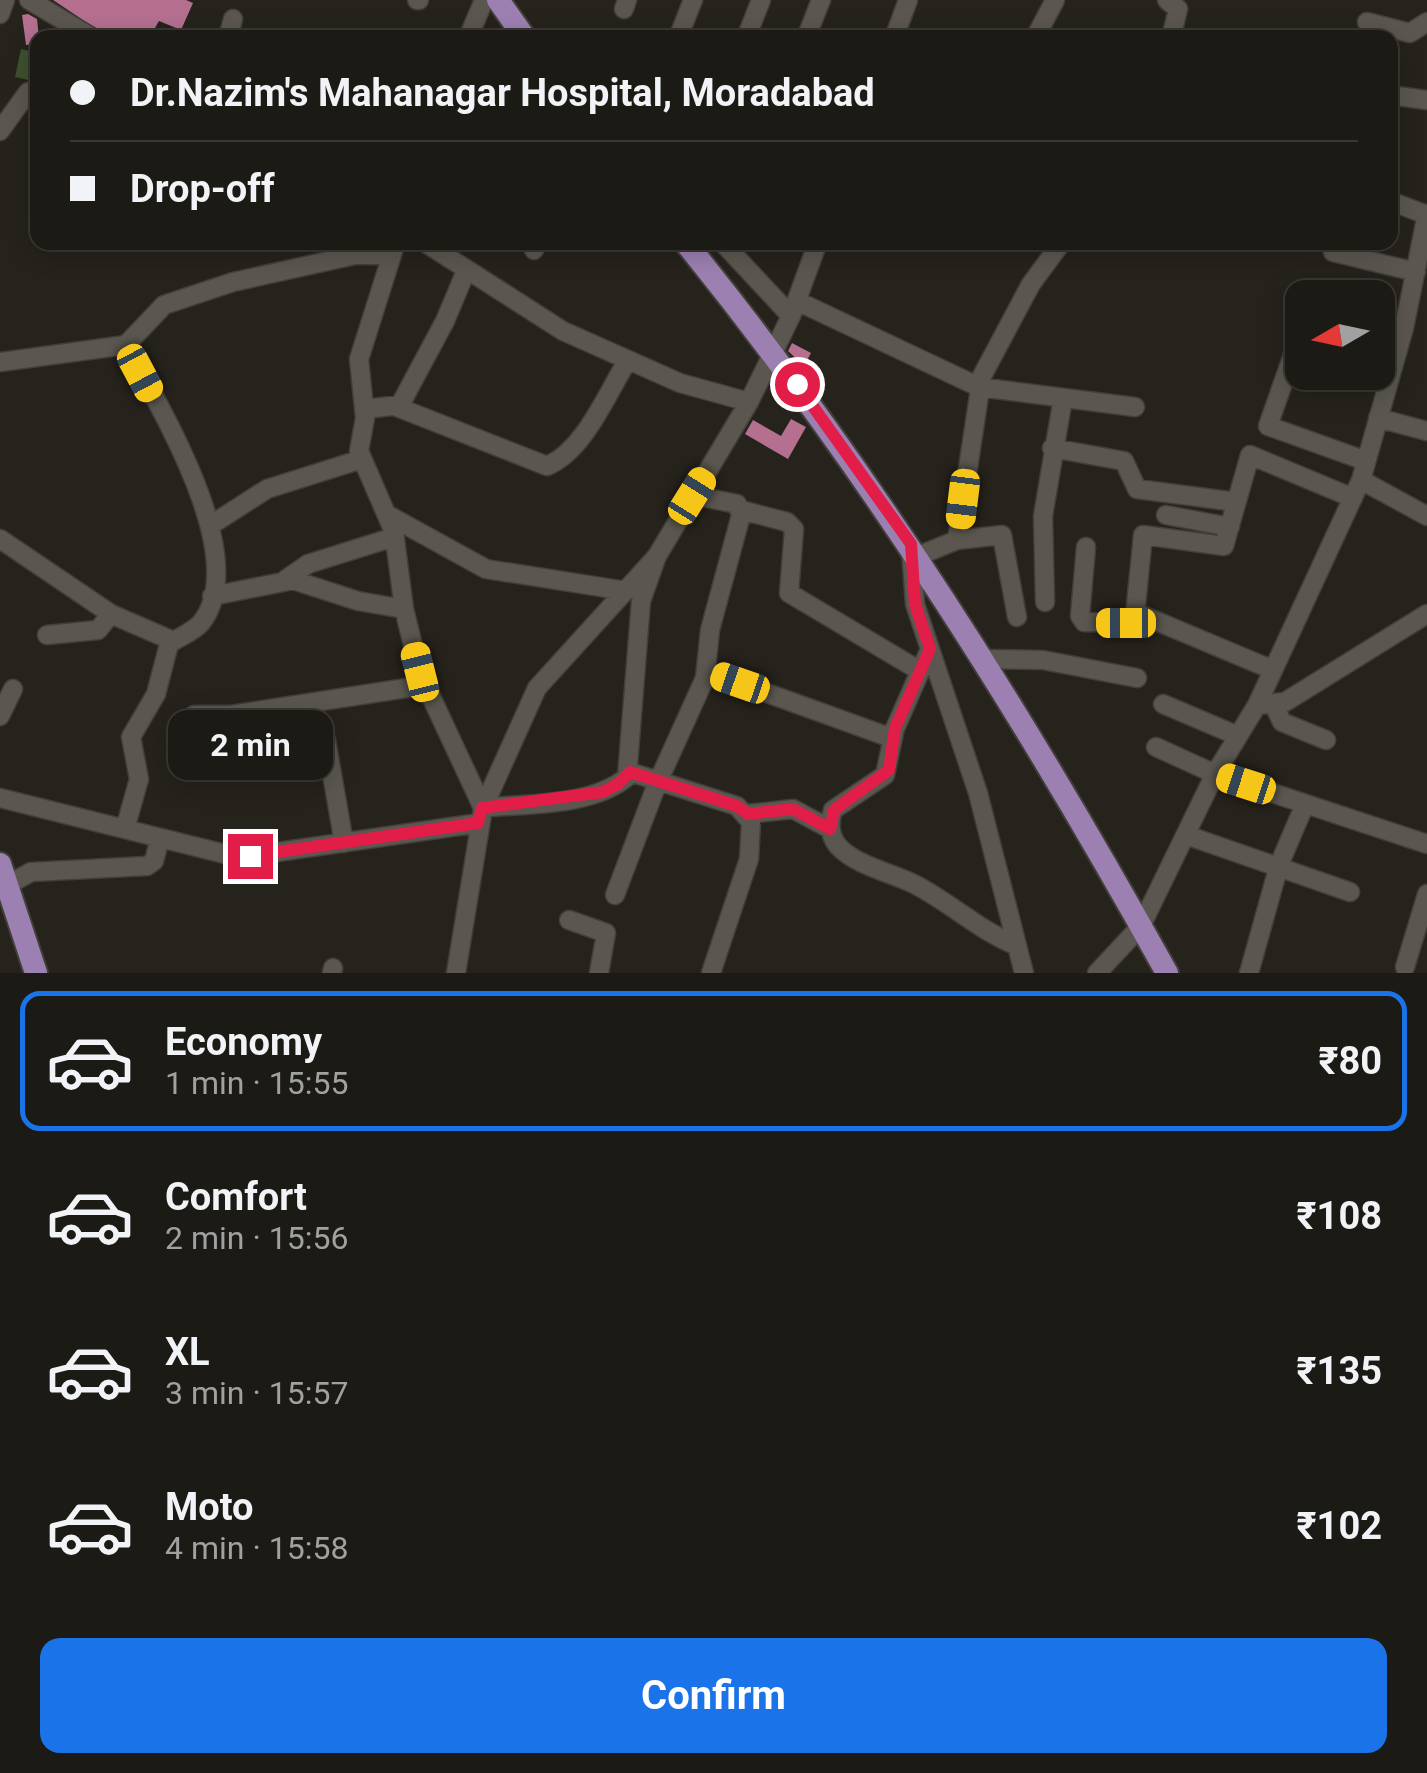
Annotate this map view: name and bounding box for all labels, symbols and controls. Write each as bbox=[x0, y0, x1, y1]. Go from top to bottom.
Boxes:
text: Dr.Nazim's Mahanagar Hospital, Moradabad bbox=[130, 71, 875, 115]
text: Drop-off bbox=[130, 167, 275, 211]
north arrow bbox=[1285, 280, 1395, 390]
map controls bbox=[1285, 280, 1395, 390]
car bbox=[113, 339, 167, 407]
route start bbox=[775, 362, 820, 407]
car bbox=[663, 463, 721, 529]
car bbox=[944, 467, 982, 531]
car bbox=[1096, 608, 1156, 638]
car bbox=[398, 639, 442, 705]
car bbox=[707, 659, 773, 707]
callout: 2 min bbox=[168, 711, 332, 781]
text: 2 min bbox=[210, 726, 291, 764]
car bbox=[1213, 760, 1279, 808]
route end bbox=[228, 834, 273, 879]
icon: car bbox=[45, 1016, 135, 1106]
text: Economy bbox=[165, 1020, 322, 1064]
text: ₹80 bbox=[1318, 1039, 1382, 1083]
text: 1 min · 15:55 bbox=[165, 1064, 348, 1102]
icon: car bbox=[45, 1171, 135, 1261]
text: Comfort bbox=[165, 1175, 307, 1219]
text: ₹108 bbox=[1297, 1194, 1382, 1238]
text: 2 min · 15:56 bbox=[165, 1219, 348, 1257]
icon: car bbox=[45, 1326, 135, 1416]
text: XL bbox=[165, 1330, 210, 1374]
text: ₹135 bbox=[1297, 1349, 1382, 1393]
text: 3 min · 15:57 bbox=[165, 1374, 348, 1412]
icon: car bbox=[45, 1481, 135, 1571]
text: Moto bbox=[165, 1485, 254, 1529]
text: ₹102 bbox=[1297, 1504, 1382, 1548]
text: 4 min · 15:58 bbox=[165, 1529, 348, 1567]
button: Confirm bbox=[40, 1638, 1387, 1753]

